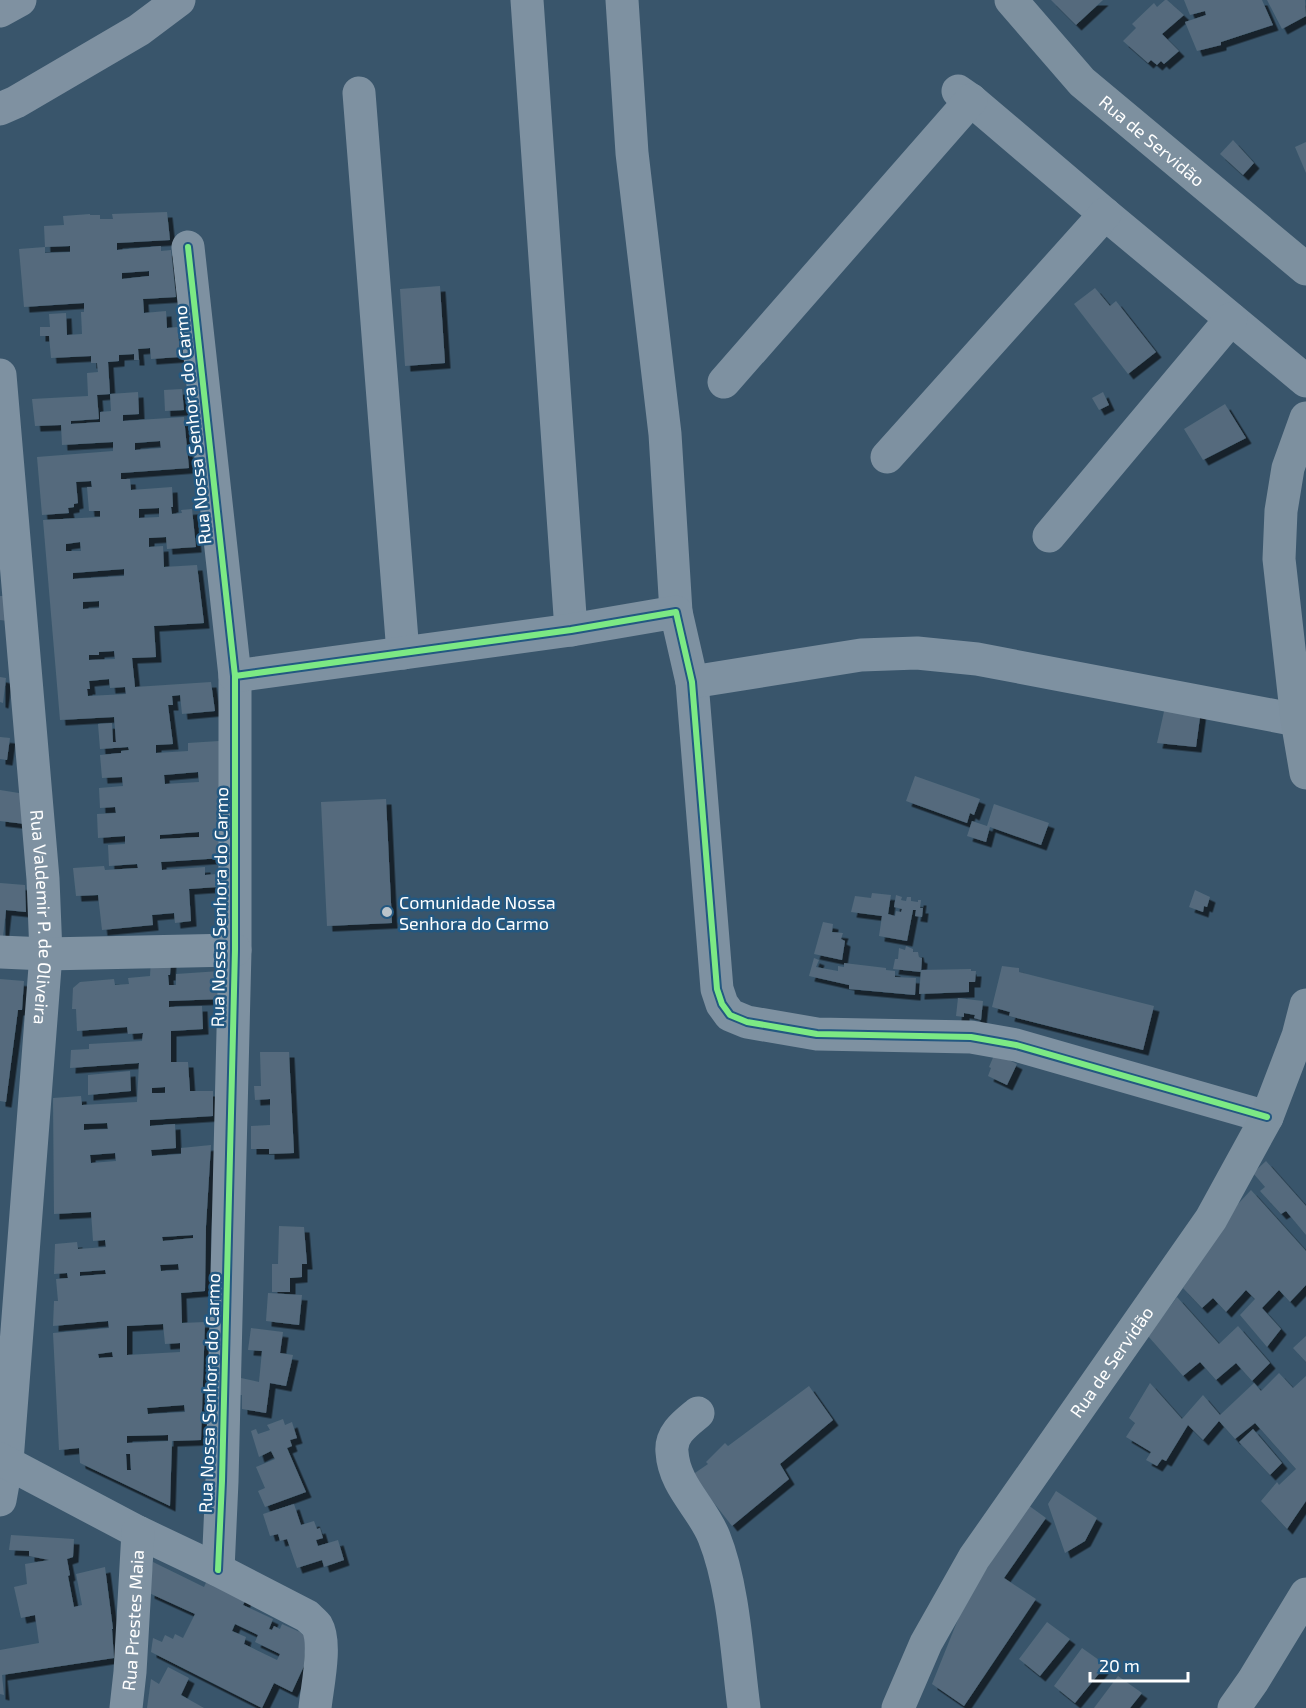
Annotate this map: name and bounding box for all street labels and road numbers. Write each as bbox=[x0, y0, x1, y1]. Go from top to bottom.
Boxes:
street label: Rua de Servidão bbox=[1095, 90, 1210, 191]
street label: Rua Nossa Senhora do Carmo bbox=[169, 304, 215, 546]
street label: Rua Nossa Senhora do Carmo bbox=[206, 787, 232, 1027]
street label: Rua Valdemir P. de Oliveira bbox=[26, 809, 57, 1026]
street label: Rua Nossa Senhora do Carmo bbox=[194, 1273, 224, 1513]
street label: Rua de Servidão bbox=[1065, 1302, 1158, 1422]
street label: Rua Prestes Maia bbox=[117, 1549, 148, 1692]

